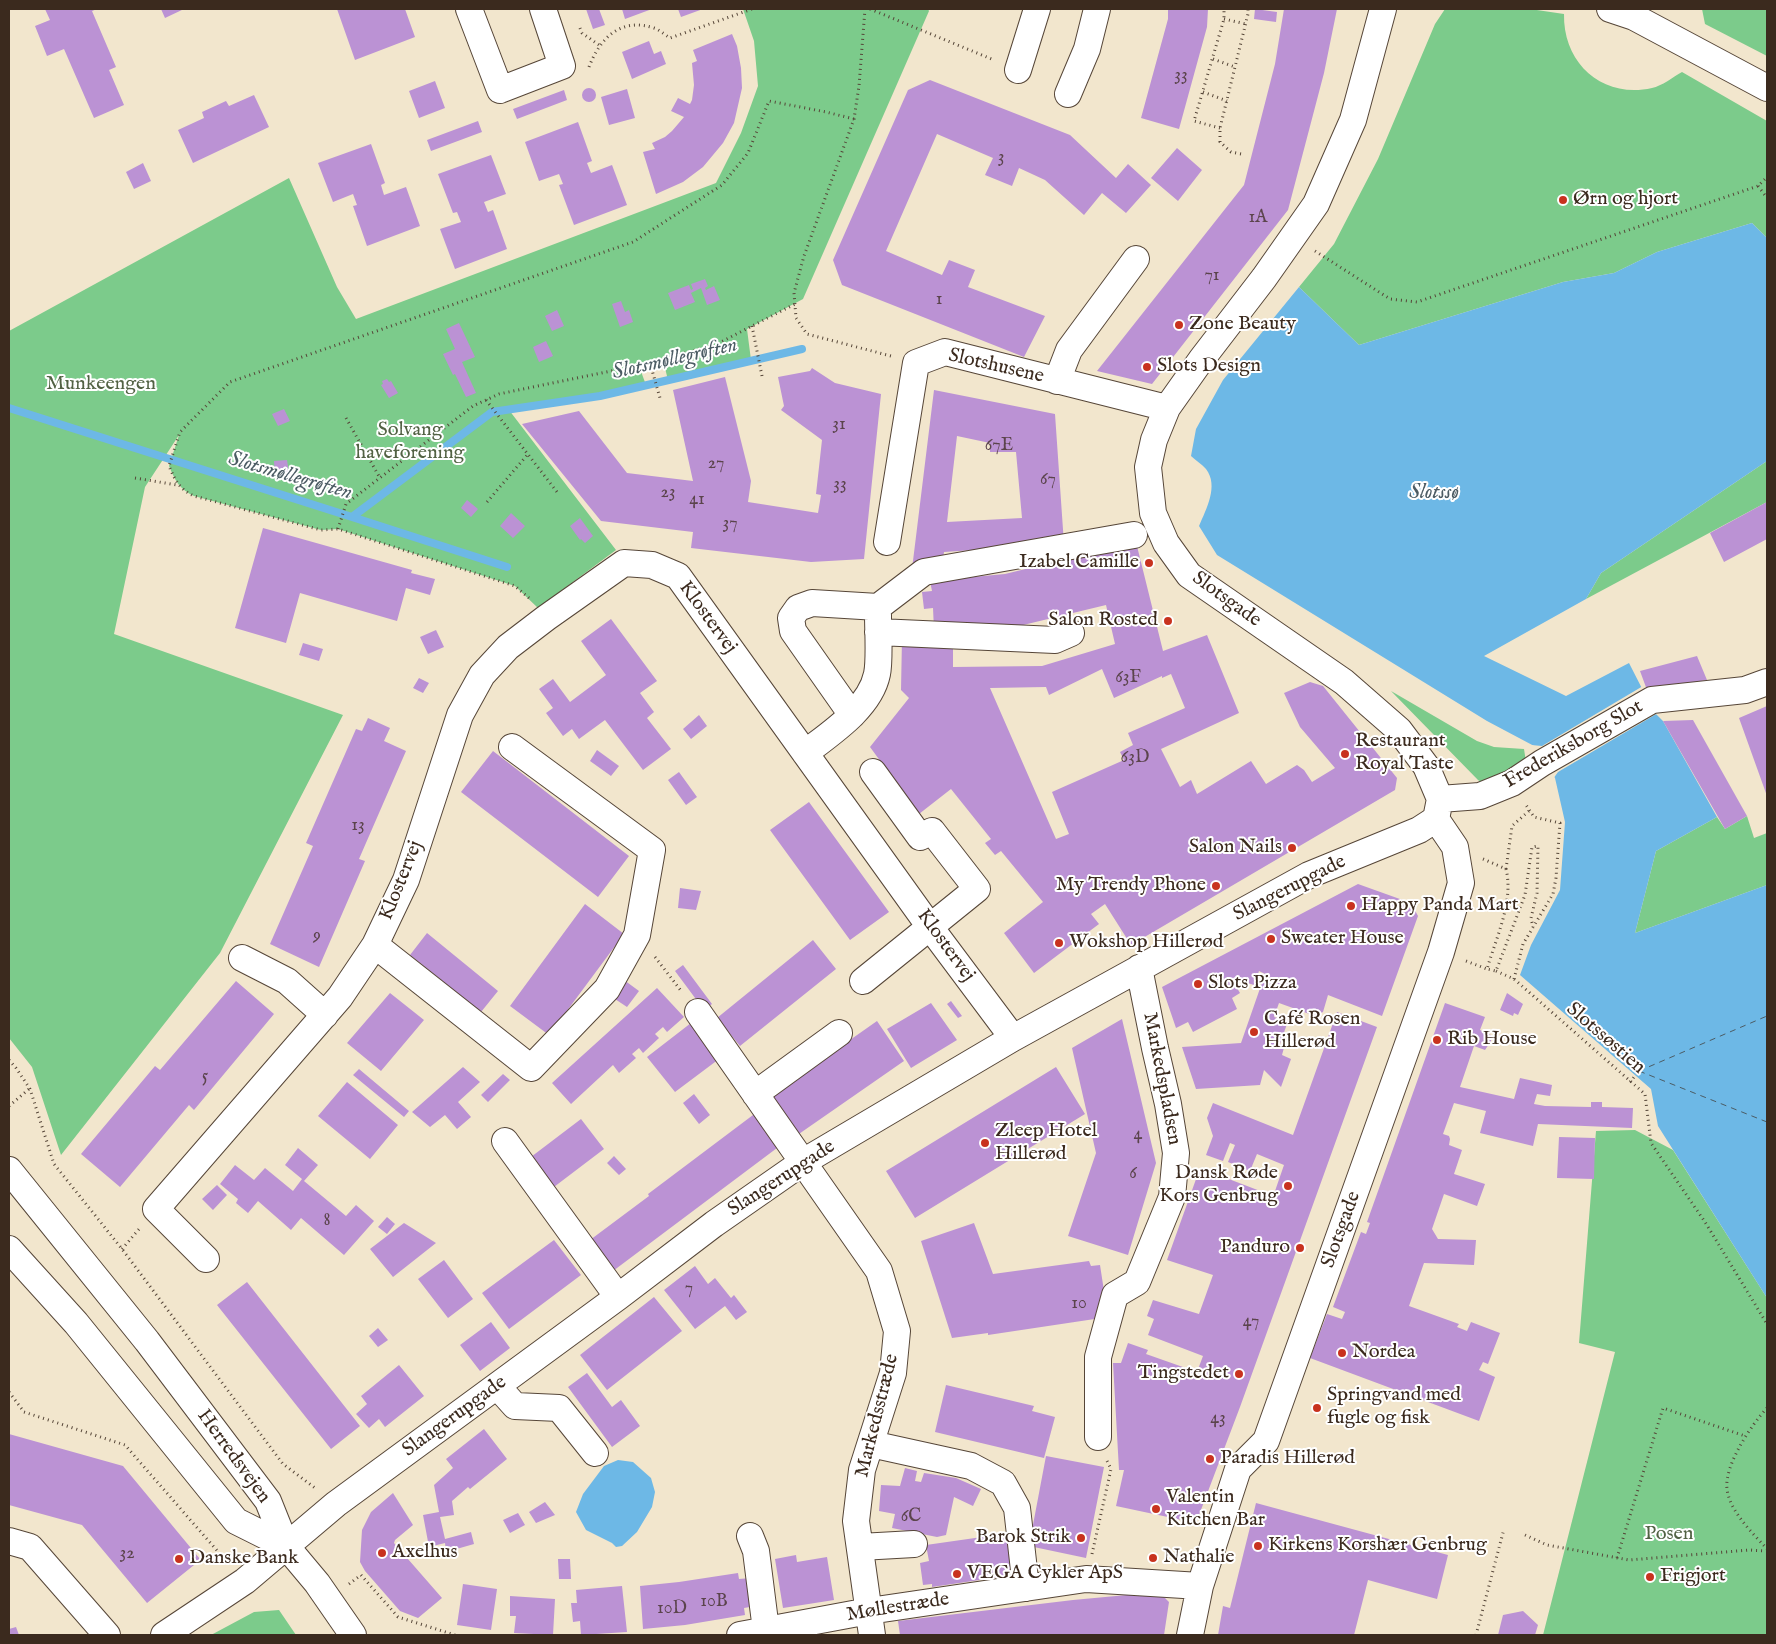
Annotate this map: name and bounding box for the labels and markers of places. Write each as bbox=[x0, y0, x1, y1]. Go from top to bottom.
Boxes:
place label: Ørn og hjort bbox=[1573, 188, 1678, 212]
marker: Ørn og hjort bbox=[1557, 194, 1569, 206]
place label: Zone Beauty bbox=[1189, 313, 1296, 337]
marker: Zone Beauty bbox=[1173, 319, 1185, 331]
place label: Slots Design bbox=[1157, 355, 1261, 379]
marker: Slots Design bbox=[1141, 361, 1153, 373]
place label: Izabel Camille bbox=[1019, 551, 1139, 575]
marker: Izabel Camille bbox=[1143, 557, 1155, 569]
place label: Salon Rosted bbox=[1048, 609, 1158, 633]
marker: Salon Rosted bbox=[1162, 615, 1174, 627]
place label: Restaurant Royal Taste bbox=[1355, 730, 1454, 777]
marker: Restaurant Royal Taste bbox=[1339, 748, 1351, 760]
place label: Salon Nails bbox=[1189, 836, 1282, 860]
marker: Salon Nails bbox=[1286, 842, 1298, 854]
place label: My Trendy Phone bbox=[1056, 874, 1206, 898]
marker: My Trendy Phone bbox=[1210, 880, 1222, 892]
place label: Happy Panda Mart bbox=[1361, 894, 1519, 918]
marker: Happy Panda Mart bbox=[1345, 900, 1357, 912]
place label: Sweater House bbox=[1281, 927, 1404, 951]
place label: Wokshop Hillerød bbox=[1069, 931, 1223, 955]
marker: Sweater House bbox=[1265, 933, 1277, 945]
marker: Wokshop Hillerød bbox=[1053, 937, 1065, 949]
place label: Slots Pizza bbox=[1208, 972, 1297, 996]
marker: Slots Pizza bbox=[1192, 978, 1204, 990]
place label: Café Rosen Hillerød bbox=[1264, 1008, 1360, 1055]
marker: Café Rosen Hillerød bbox=[1248, 1026, 1260, 1038]
place label: Rib House bbox=[1447, 1028, 1537, 1052]
marker: Rib House bbox=[1431, 1034, 1443, 1046]
place label: Zleep Hotel Hillerød bbox=[995, 1120, 1097, 1167]
marker: Zleep Hotel Hillerød bbox=[979, 1137, 991, 1149]
place label: Dansk Røde Kors Genbrug bbox=[1159, 1162, 1278, 1209]
marker: Dansk Røde Kors Genbrug bbox=[1282, 1180, 1294, 1192]
place label: Panduro bbox=[1220, 1236, 1290, 1260]
marker: Panduro bbox=[1294, 1242, 1306, 1254]
place label: Nordea bbox=[1352, 1341, 1415, 1365]
marker: Nordea bbox=[1336, 1347, 1348, 1359]
place label: Tingstedet bbox=[1138, 1362, 1229, 1386]
marker: Tingstedet bbox=[1233, 1368, 1245, 1380]
place label: Springvand med fugle og fisk bbox=[1327, 1384, 1461, 1431]
marker: Springvand med fugle og fisk bbox=[1311, 1402, 1323, 1414]
place label: Paradis Hillerød bbox=[1220, 1447, 1355, 1471]
marker: Paradis Hillerød bbox=[1204, 1453, 1216, 1465]
place label: Valentin Kitchen Bar bbox=[1166, 1486, 1265, 1533]
marker: Valentin Kitchen Bar bbox=[1150, 1503, 1162, 1515]
place label: Barok Strik bbox=[976, 1526, 1071, 1550]
marker: Barok Strik bbox=[1075, 1532, 1087, 1544]
place label: Kirkens Korshær Genbrug bbox=[1268, 1534, 1487, 1558]
marker: Kirkens Korshær Genbrug bbox=[1252, 1540, 1264, 1552]
place label: Axelhus bbox=[392, 1541, 458, 1565]
place label: Nathalie bbox=[1163, 1546, 1234, 1570]
place label: Danske Bank bbox=[189, 1547, 299, 1571]
marker: Axelhus bbox=[376, 1547, 388, 1559]
marker: Nathalie bbox=[1147, 1552, 1159, 1564]
marker: Danske Bank bbox=[173, 1553, 185, 1565]
place label: VEGA Cykler ApS bbox=[967, 1562, 1123, 1586]
place label: Frigjort bbox=[1660, 1565, 1726, 1589]
marker: VEGA Cykler ApS bbox=[951, 1568, 963, 1580]
marker: Frigjort bbox=[1644, 1571, 1656, 1583]

